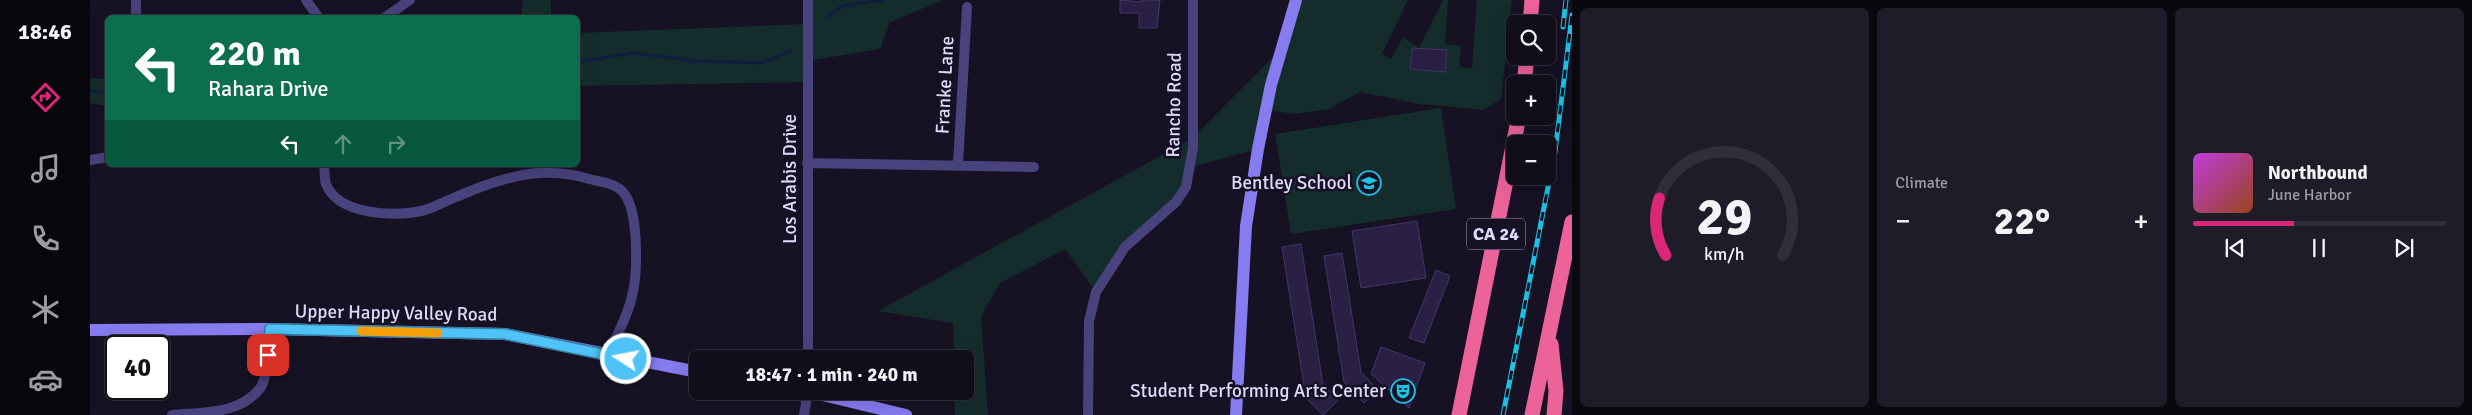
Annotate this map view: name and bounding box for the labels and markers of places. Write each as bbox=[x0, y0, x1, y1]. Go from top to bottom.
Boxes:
school or university icon: Bentley School bbox=[1356, 170, 1382, 196]
place label: Bentley School bbox=[1231, 171, 1352, 195]
pin bbox=[247, 334, 289, 376]
theatre icon: Student Performing Arts Center bbox=[1390, 378, 1416, 404]
place label: Student Performing Arts Center bbox=[1130, 379, 1386, 403]

